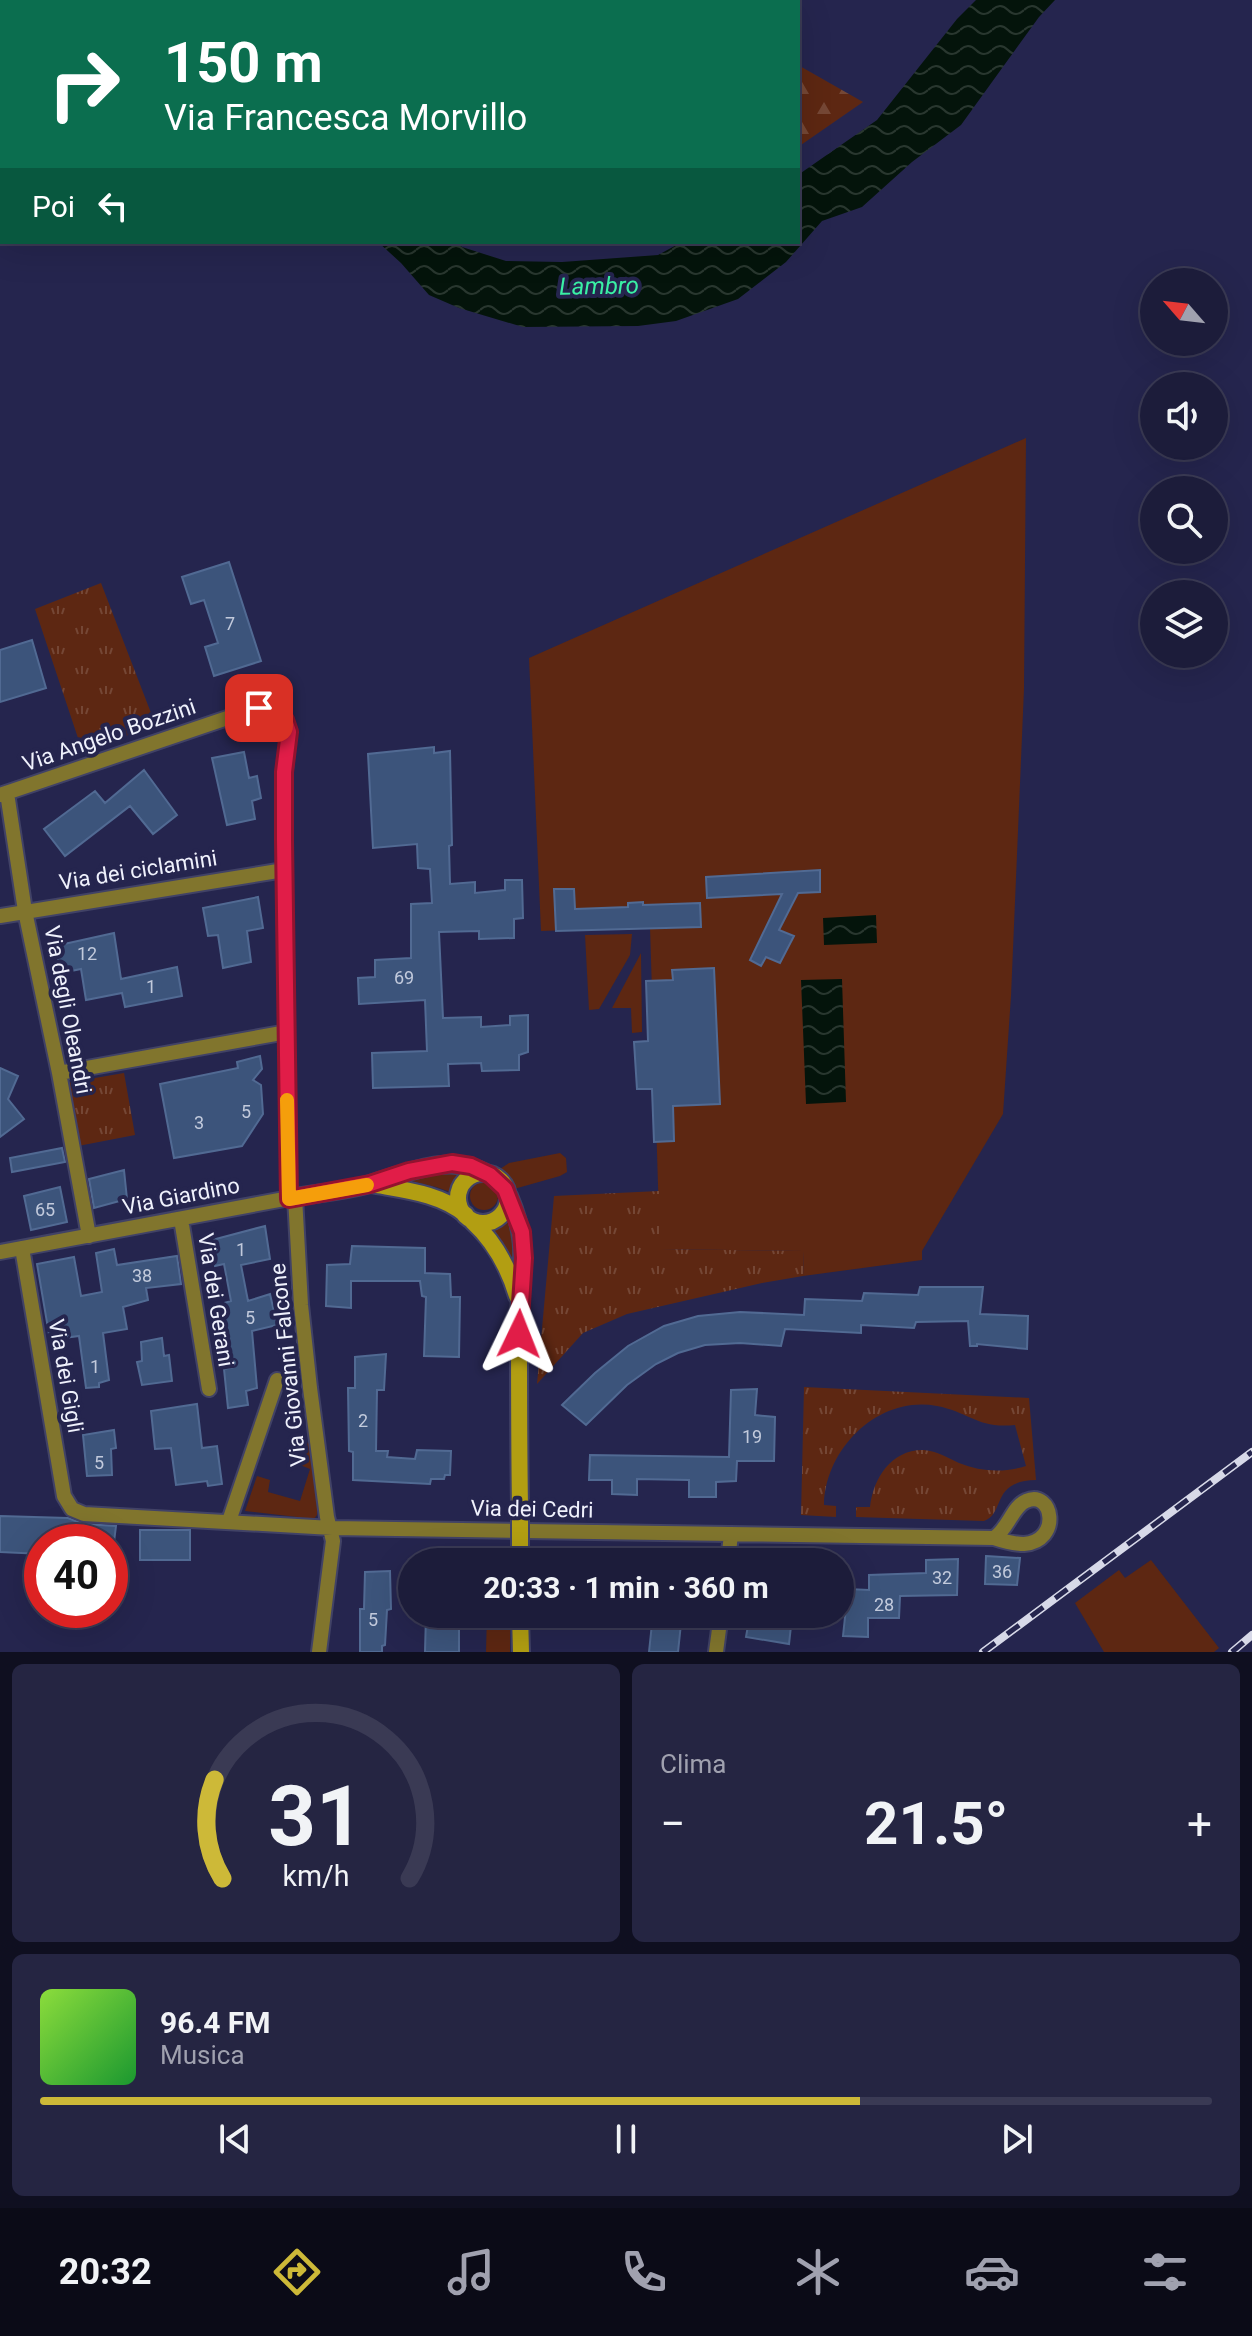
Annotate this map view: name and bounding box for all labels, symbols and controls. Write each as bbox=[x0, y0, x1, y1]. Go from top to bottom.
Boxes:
text: 150 m bbox=[164, 30, 323, 96]
icon: right bbox=[32, 32, 136, 136]
text: Via Francesca Morvillo bbox=[164, 97, 527, 139]
icon: left bbox=[91, 184, 135, 228]
text: Poi bbox=[32, 189, 75, 224]
north arrow bbox=[1140, 268, 1228, 356]
map controls bbox=[1140, 268, 1228, 668]
water label: Lambro bbox=[559, 271, 639, 301]
button: sound bbox=[1140, 372, 1228, 460]
button: search bbox=[1140, 476, 1228, 564]
button: layers bbox=[1140, 580, 1228, 668]
house number: 7 bbox=[225, 613, 235, 634]
pin bbox=[225, 674, 293, 742]
icon: arrive bbox=[237, 686, 281, 730]
street label: Via Angelo Bozzini bbox=[19, 694, 199, 776]
street label: Via dei ciclamini bbox=[57, 845, 219, 895]
street label: Via degli Oleandri bbox=[39, 924, 97, 1096]
house number: 12 bbox=[77, 943, 97, 964]
house number: 69 bbox=[394, 967, 414, 988]
house number: 1 bbox=[146, 976, 156, 997]
house number: 5 bbox=[241, 1101, 251, 1122]
house number: 3 bbox=[194, 1112, 204, 1133]
street label: Via Giardino bbox=[120, 1172, 242, 1220]
house number: 65 bbox=[35, 1199, 55, 1220]
street label: Via dei Gerani bbox=[193, 1231, 239, 1369]
house number: 1 bbox=[236, 1239, 246, 1260]
street label: Via Giovanni Falcone bbox=[265, 1262, 311, 1468]
house number: 38 bbox=[132, 1265, 152, 1286]
position arrow bbox=[477, 1292, 561, 1376]
house number: 5 bbox=[245, 1307, 255, 1328]
street label: Via dei Gigli bbox=[44, 1317, 88, 1435]
house number: 1 bbox=[90, 1356, 100, 1377]
house number: 2 bbox=[358, 1410, 368, 1431]
house number: 19 bbox=[742, 1426, 762, 1447]
house number: 5 bbox=[94, 1452, 104, 1473]
street label: Via dei Cedri bbox=[470, 1495, 594, 1523]
speed limit sign: 40 bbox=[24, 1524, 128, 1628]
house number: 36 bbox=[992, 1561, 1012, 1582]
house number: 32 bbox=[932, 1567, 952, 1588]
text: 20:33 · 1 min · 360 m bbox=[483, 1570, 769, 1605]
house number: 28 bbox=[874, 1594, 894, 1615]
house number: 5 bbox=[368, 1609, 378, 1630]
text: Clima bbox=[660, 1749, 727, 1779]
text: 31 bbox=[268, 1768, 364, 1865]
text: 21.5° bbox=[864, 1788, 1008, 1859]
text: − bbox=[660, 1798, 685, 1850]
text: + bbox=[1187, 1798, 1212, 1850]
text: km/h bbox=[282, 1859, 350, 1893]
text: 96.4 FM bbox=[160, 2005, 271, 2040]
text: Musica bbox=[160, 2040, 245, 2070]
icon: previous bbox=[213, 2117, 257, 2161]
icon: pause bbox=[604, 2117, 648, 2161]
icon: next bbox=[995, 2117, 1039, 2161]
icon: directions bbox=[269, 2244, 325, 2300]
icon: music bbox=[443, 2244, 499, 2300]
icon: phone bbox=[616, 2244, 672, 2300]
icon: climate bbox=[790, 2244, 846, 2300]
icon: car bbox=[964, 2244, 1020, 2300]
icon: filters bbox=[1137, 2244, 1193, 2300]
text: 20:32 bbox=[59, 2251, 152, 2293]

